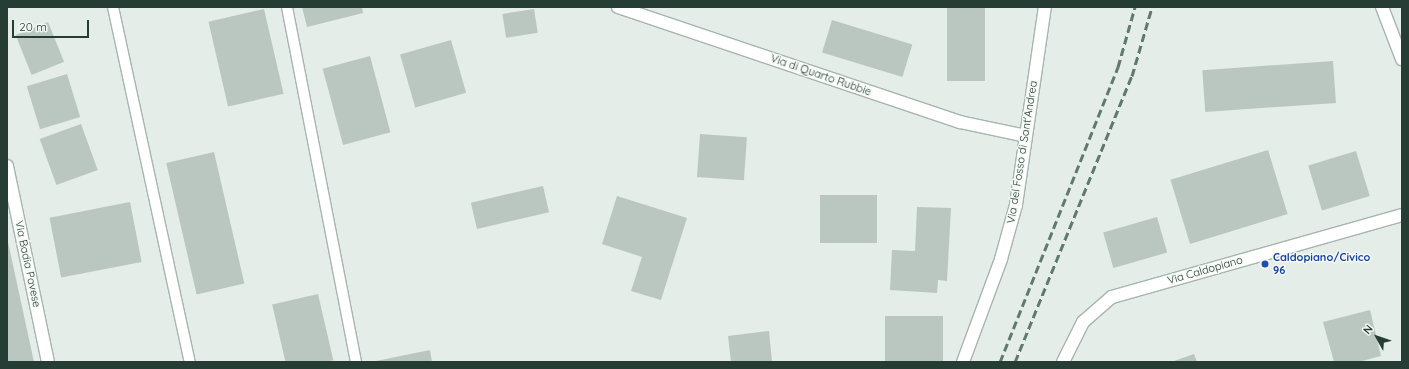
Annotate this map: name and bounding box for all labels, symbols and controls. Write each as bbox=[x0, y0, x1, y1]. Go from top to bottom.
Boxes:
scale bar bbox=[14, 12, 91, 38]
text: 20 m bbox=[19, 19, 47, 34]
street label: Via di Quarto Rubbie bbox=[769, 52, 873, 98]
street label: Via del Fosso di Sant'Andrea bbox=[1004, 80, 1040, 224]
street label: Via Badia Pavese bbox=[12, 219, 44, 309]
place label: Caldopiano/Civico 96 bbox=[1273, 251, 1370, 277]
street label: Via Caldopiano bbox=[1166, 253, 1244, 287]
marker: Caldopiano/Civico 96 bbox=[1260, 259, 1270, 269]
north arrow bbox=[1357, 317, 1397, 357]
text: N bbox=[1360, 322, 1376, 337]

